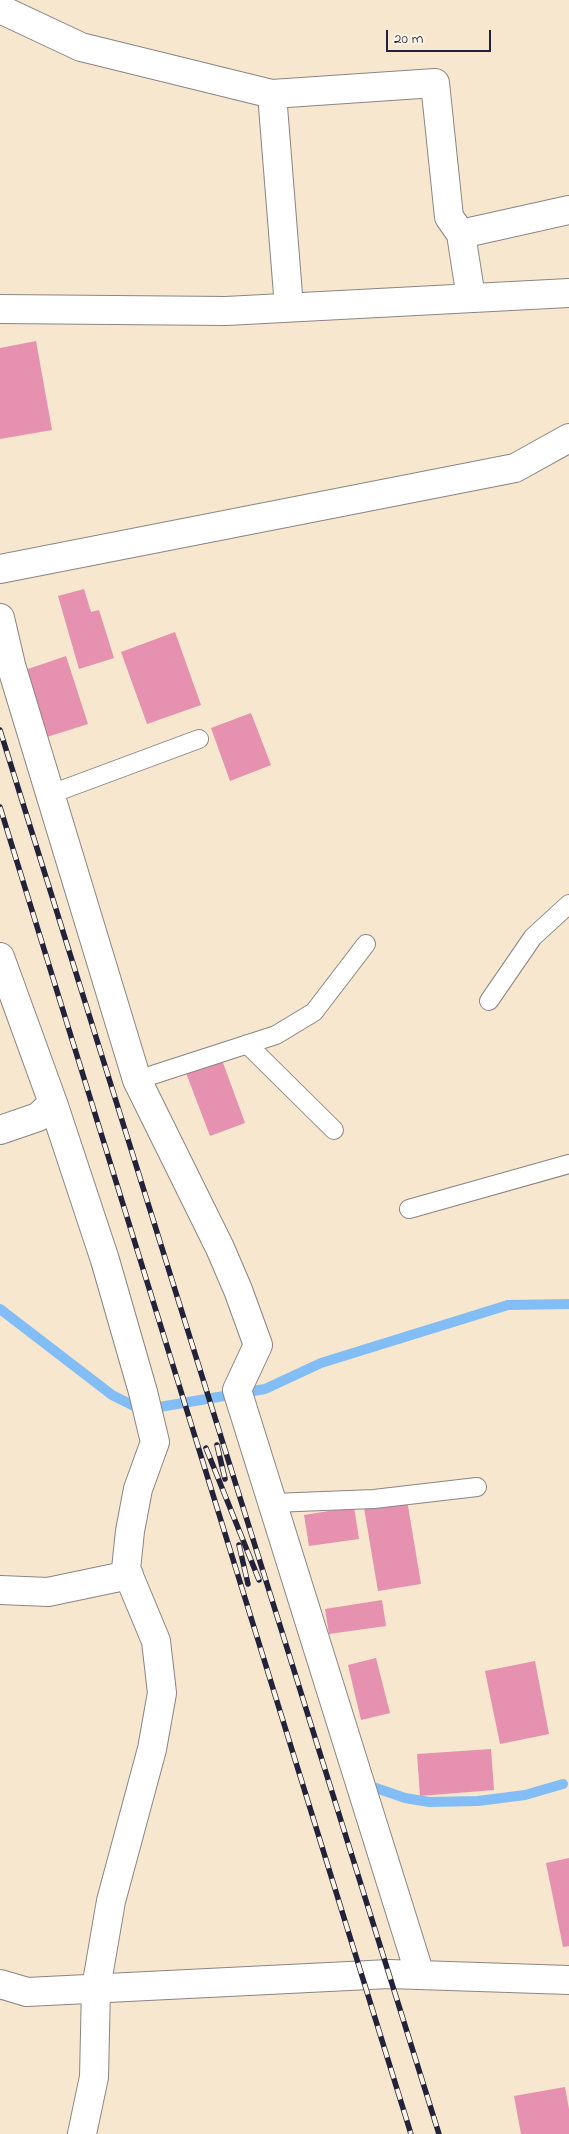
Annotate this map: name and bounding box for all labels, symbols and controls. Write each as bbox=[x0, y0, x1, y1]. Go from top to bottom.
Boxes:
scale bar bbox=[389, 20, 494, 52]
text: 20 m bbox=[394, 28, 423, 50]

